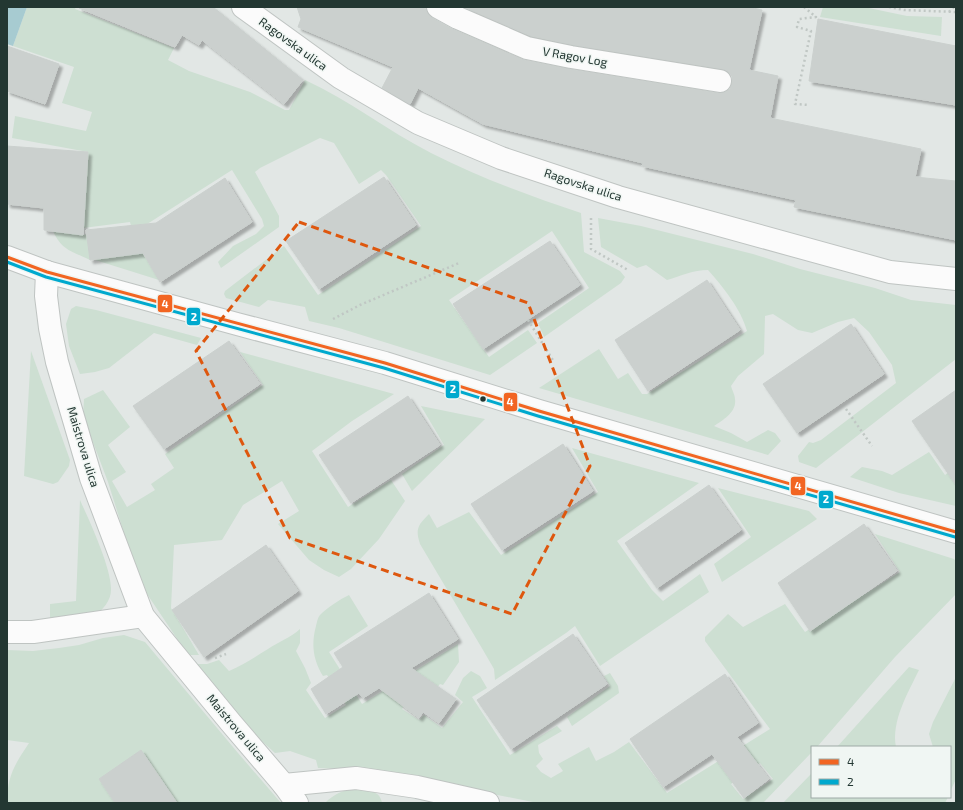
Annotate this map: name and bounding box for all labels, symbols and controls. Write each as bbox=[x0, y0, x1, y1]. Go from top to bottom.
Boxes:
street label: Ragovska ulica bbox=[257, 14, 330, 73]
street label: V Ragov Log bbox=[542, 43, 609, 69]
street label: Ragovska ulica bbox=[543, 165, 624, 203]
line badge: 4 bbox=[157, 294, 173, 313]
text: 4 bbox=[161, 297, 169, 310]
line badge: 2 bbox=[186, 307, 201, 326]
text: 2 bbox=[191, 310, 197, 323]
line badge: 2 bbox=[445, 380, 460, 399]
text: 2 bbox=[450, 382, 456, 395]
line badge: 4 bbox=[503, 392, 518, 412]
unlabelled marker bbox=[478, 394, 488, 404]
text: 4 bbox=[506, 395, 514, 408]
street label: Maistrova ulica bbox=[65, 405, 103, 489]
line badge: 4 bbox=[790, 476, 806, 496]
text: 4 bbox=[794, 479, 802, 492]
line badge: 2 bbox=[818, 490, 834, 509]
text: 2 bbox=[823, 492, 829, 505]
street label: Maistrova ulica bbox=[205, 691, 269, 764]
legend bbox=[811, 746, 951, 798]
text: 4 bbox=[847, 754, 854, 768]
text: 2 bbox=[847, 774, 854, 788]

